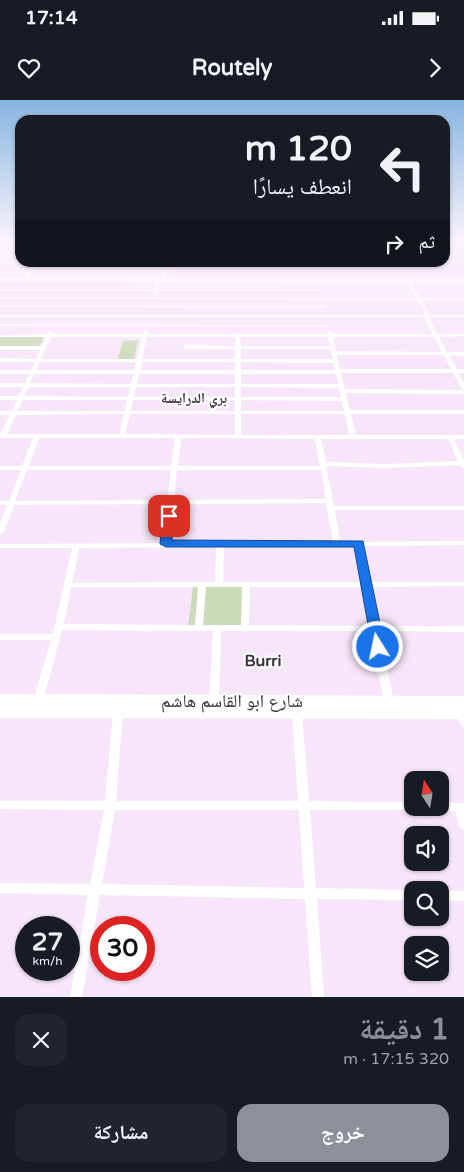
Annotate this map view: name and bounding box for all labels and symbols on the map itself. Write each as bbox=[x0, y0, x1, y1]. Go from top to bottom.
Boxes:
district label: بري الدرايسة bbox=[161, 390, 227, 409]
pin bbox=[148, 495, 190, 537]
position arrow bbox=[351, 620, 403, 672]
district label: Burri bbox=[245, 651, 281, 671]
street label: شارع ابو القاسم هاشم bbox=[161, 690, 303, 713]
north arrow bbox=[404, 771, 449, 816]
speed limit sign: 30 bbox=[90, 916, 155, 981]

